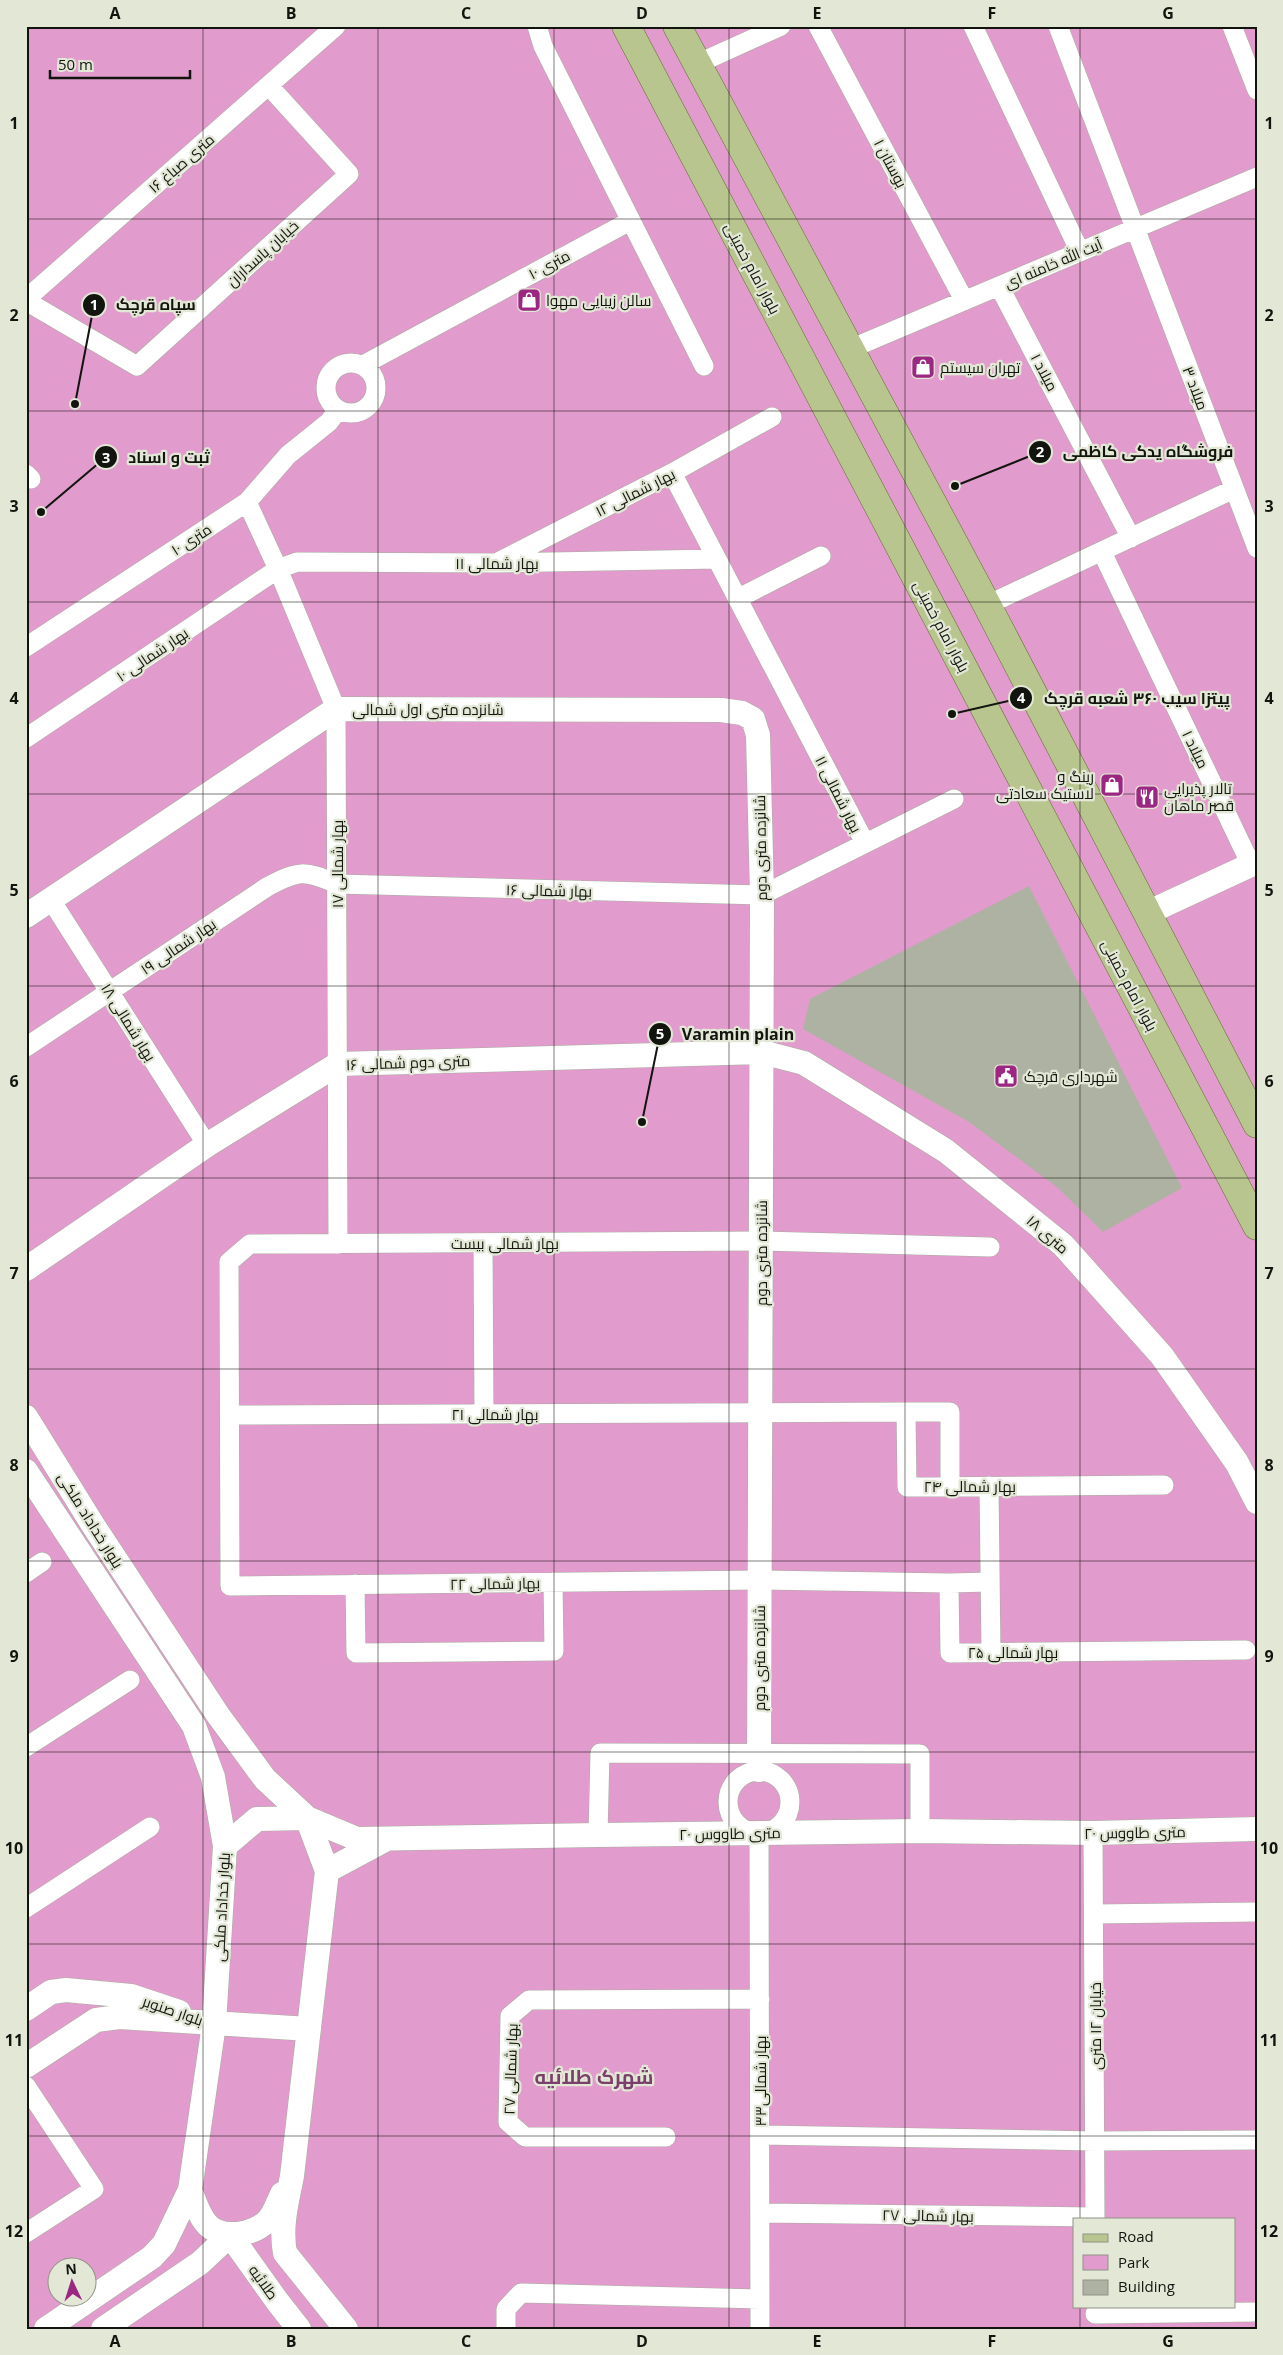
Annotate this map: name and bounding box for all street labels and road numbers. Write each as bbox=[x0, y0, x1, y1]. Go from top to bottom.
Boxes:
street label: ۱۶ متری صباغ bbox=[144, 129, 219, 199]
street label: بوستان ۱ bbox=[869, 135, 912, 191]
street label: خیابان پاسداران bbox=[222, 215, 303, 291]
street label: بلوار امام خمینی bbox=[720, 219, 786, 318]
street label: آیت الله خامنه ای bbox=[1001, 233, 1106, 294]
street label: ۱۰ متری bbox=[525, 245, 574, 284]
street label: میلاد ۱ bbox=[1027, 350, 1063, 394]
street label: میلاد ۳ bbox=[1179, 363, 1213, 413]
street label: بهار شمالی ۱۲ bbox=[592, 463, 679, 522]
street label: ۱۰ متری bbox=[167, 519, 216, 560]
street label: بهار شمالی ۱۱ bbox=[455, 553, 539, 574]
street label: بلوار امام خمینی bbox=[909, 577, 975, 676]
street label: بهار شمالی ۱۰ bbox=[112, 623, 192, 686]
street label: شانزده متری اول شمالی bbox=[352, 699, 504, 720]
street label: میلاد ۱ bbox=[1178, 727, 1214, 771]
street label: بهار شمالی ۱۱ bbox=[810, 752, 867, 836]
street label: شانزده متری دوم bbox=[749, 795, 772, 901]
street label: بهار شمالی ۱۷ bbox=[327, 820, 348, 908]
street label: بهار شمالی ۱۶ bbox=[506, 879, 592, 902]
street label: بهار شمالی ۱۹ bbox=[136, 913, 220, 979]
street label: بلوار امام خمینی bbox=[1097, 936, 1163, 1035]
street label: بهار شمالی ۱۸ bbox=[96, 979, 161, 1065]
street label: ۱۶ متری دوم شمالی bbox=[345, 1050, 471, 1075]
street label: شانزده متری دوم bbox=[751, 1200, 772, 1306]
street label: ۱۸ متری bbox=[1022, 1210, 1073, 1259]
street label: بهار شمالی بیست bbox=[451, 1233, 559, 1254]
street label: بهار شمالی ۲۱ bbox=[452, 1404, 538, 1425]
street label: بلوار خداداد ملکی bbox=[53, 1468, 128, 1572]
street label: بهار شمالی ۲۴ bbox=[924, 1476, 1016, 1497]
street label: بهار شمالی ۲۲ bbox=[450, 1572, 540, 1595]
street label: شانزده متری دوم bbox=[749, 1605, 770, 1711]
street label: بهار شمالی ۲۵ bbox=[968, 1642, 1058, 1663]
street label: ۲۰ متری طاووس bbox=[1084, 1821, 1186, 1844]
street label: ۲۰ متری طاووس bbox=[679, 1822, 781, 1845]
street label: بلوار خداداد ملکی bbox=[208, 1852, 235, 1962]
street label: خیابان ۱۲ متری bbox=[1085, 1982, 1106, 2070]
street label: بلوار صنوبر bbox=[139, 1990, 206, 2030]
street label: بهار شمالی ۲۷ bbox=[498, 2023, 523, 2115]
street label: بهار شمالی۳۳ bbox=[750, 2036, 771, 2126]
street label: بهار شمالی ۲۷ bbox=[882, 2204, 974, 2227]
street label: طلائیه bbox=[245, 2261, 283, 2303]

